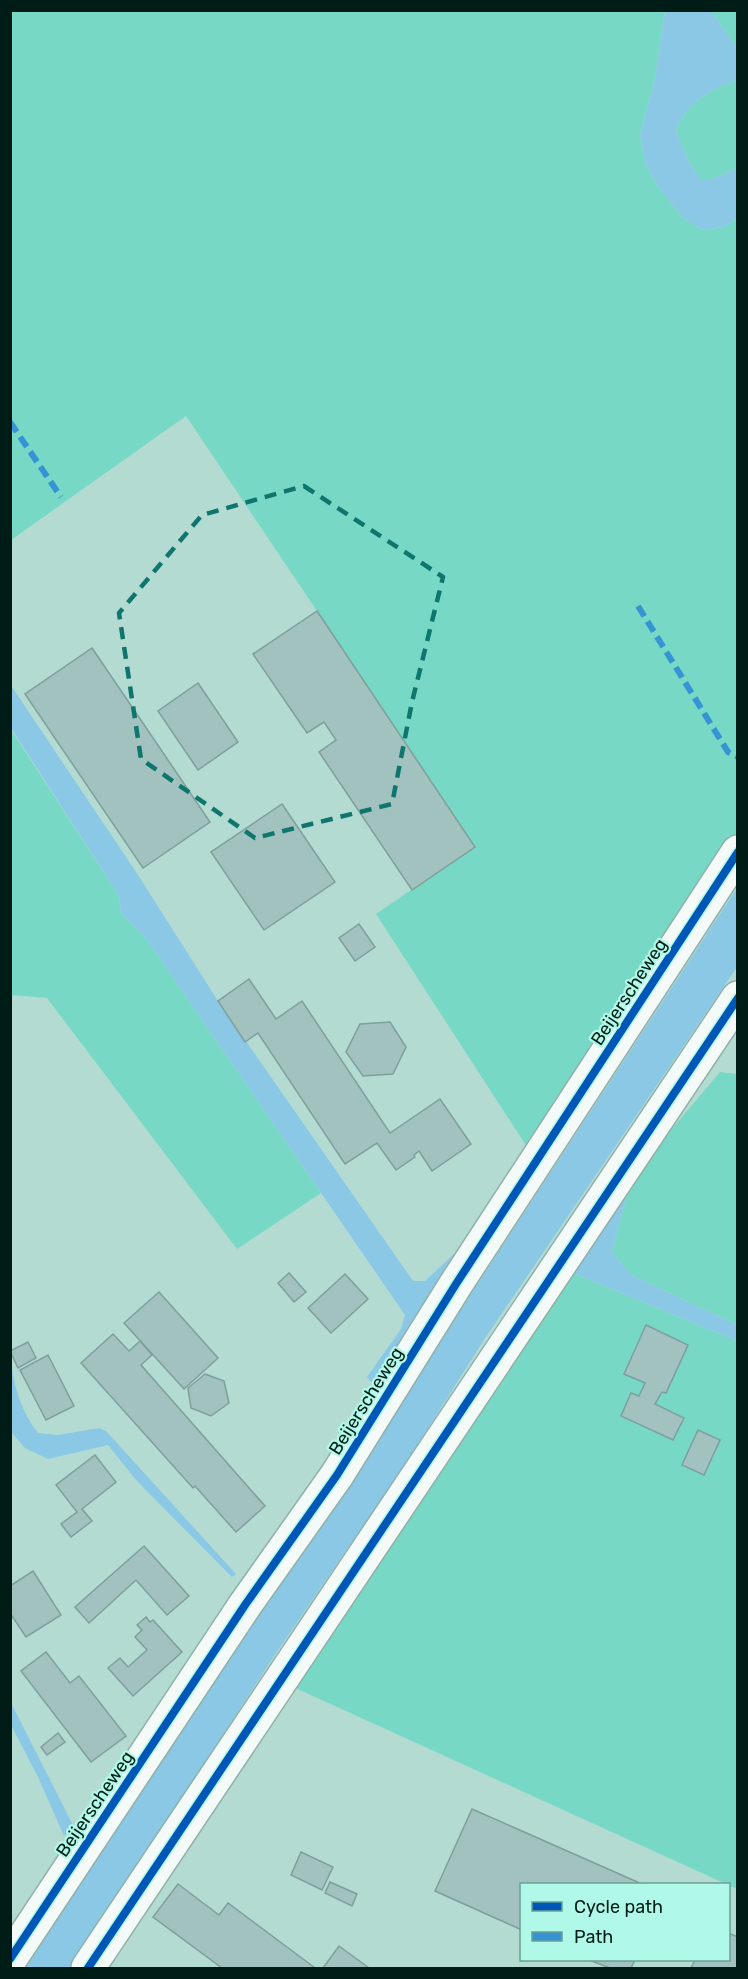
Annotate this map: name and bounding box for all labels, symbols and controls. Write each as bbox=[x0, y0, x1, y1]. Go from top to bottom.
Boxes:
street label: Beijerscheweg bbox=[586, 934, 672, 1050]
street label: Beijerscheweg bbox=[324, 1343, 408, 1459]
street label: Beijerscheweg bbox=[52, 1747, 138, 1861]
legend bbox=[520, 1883, 730, 1961]
text: Cycle path bbox=[574, 1896, 663, 1918]
text: Path bbox=[574, 1926, 613, 1948]

